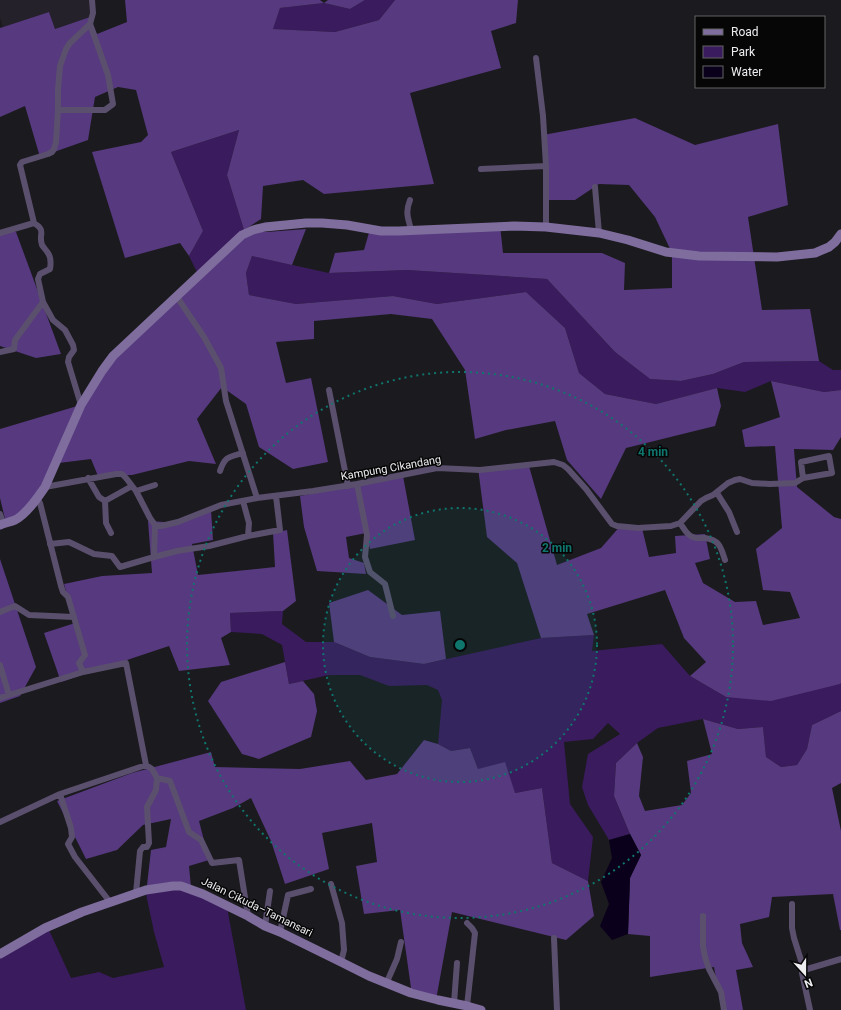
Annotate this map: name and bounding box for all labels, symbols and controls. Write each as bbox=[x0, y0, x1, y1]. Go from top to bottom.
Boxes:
legend bbox=[695, 16, 825, 88]
text: Road bbox=[731, 25, 759, 39]
text: Park bbox=[731, 45, 756, 59]
text: Water bbox=[731, 65, 762, 79]
text: 4 min bbox=[638, 445, 668, 459]
street label: Kampung Cikandang bbox=[340, 453, 442, 483]
text: 2 min bbox=[542, 541, 572, 555]
centre of rings bbox=[453, 638, 467, 652]
street label: Jalan Cikuda–Tamansari bbox=[199, 874, 315, 940]
north arrow bbox=[785, 954, 825, 994]
text: N bbox=[802, 975, 814, 990]

